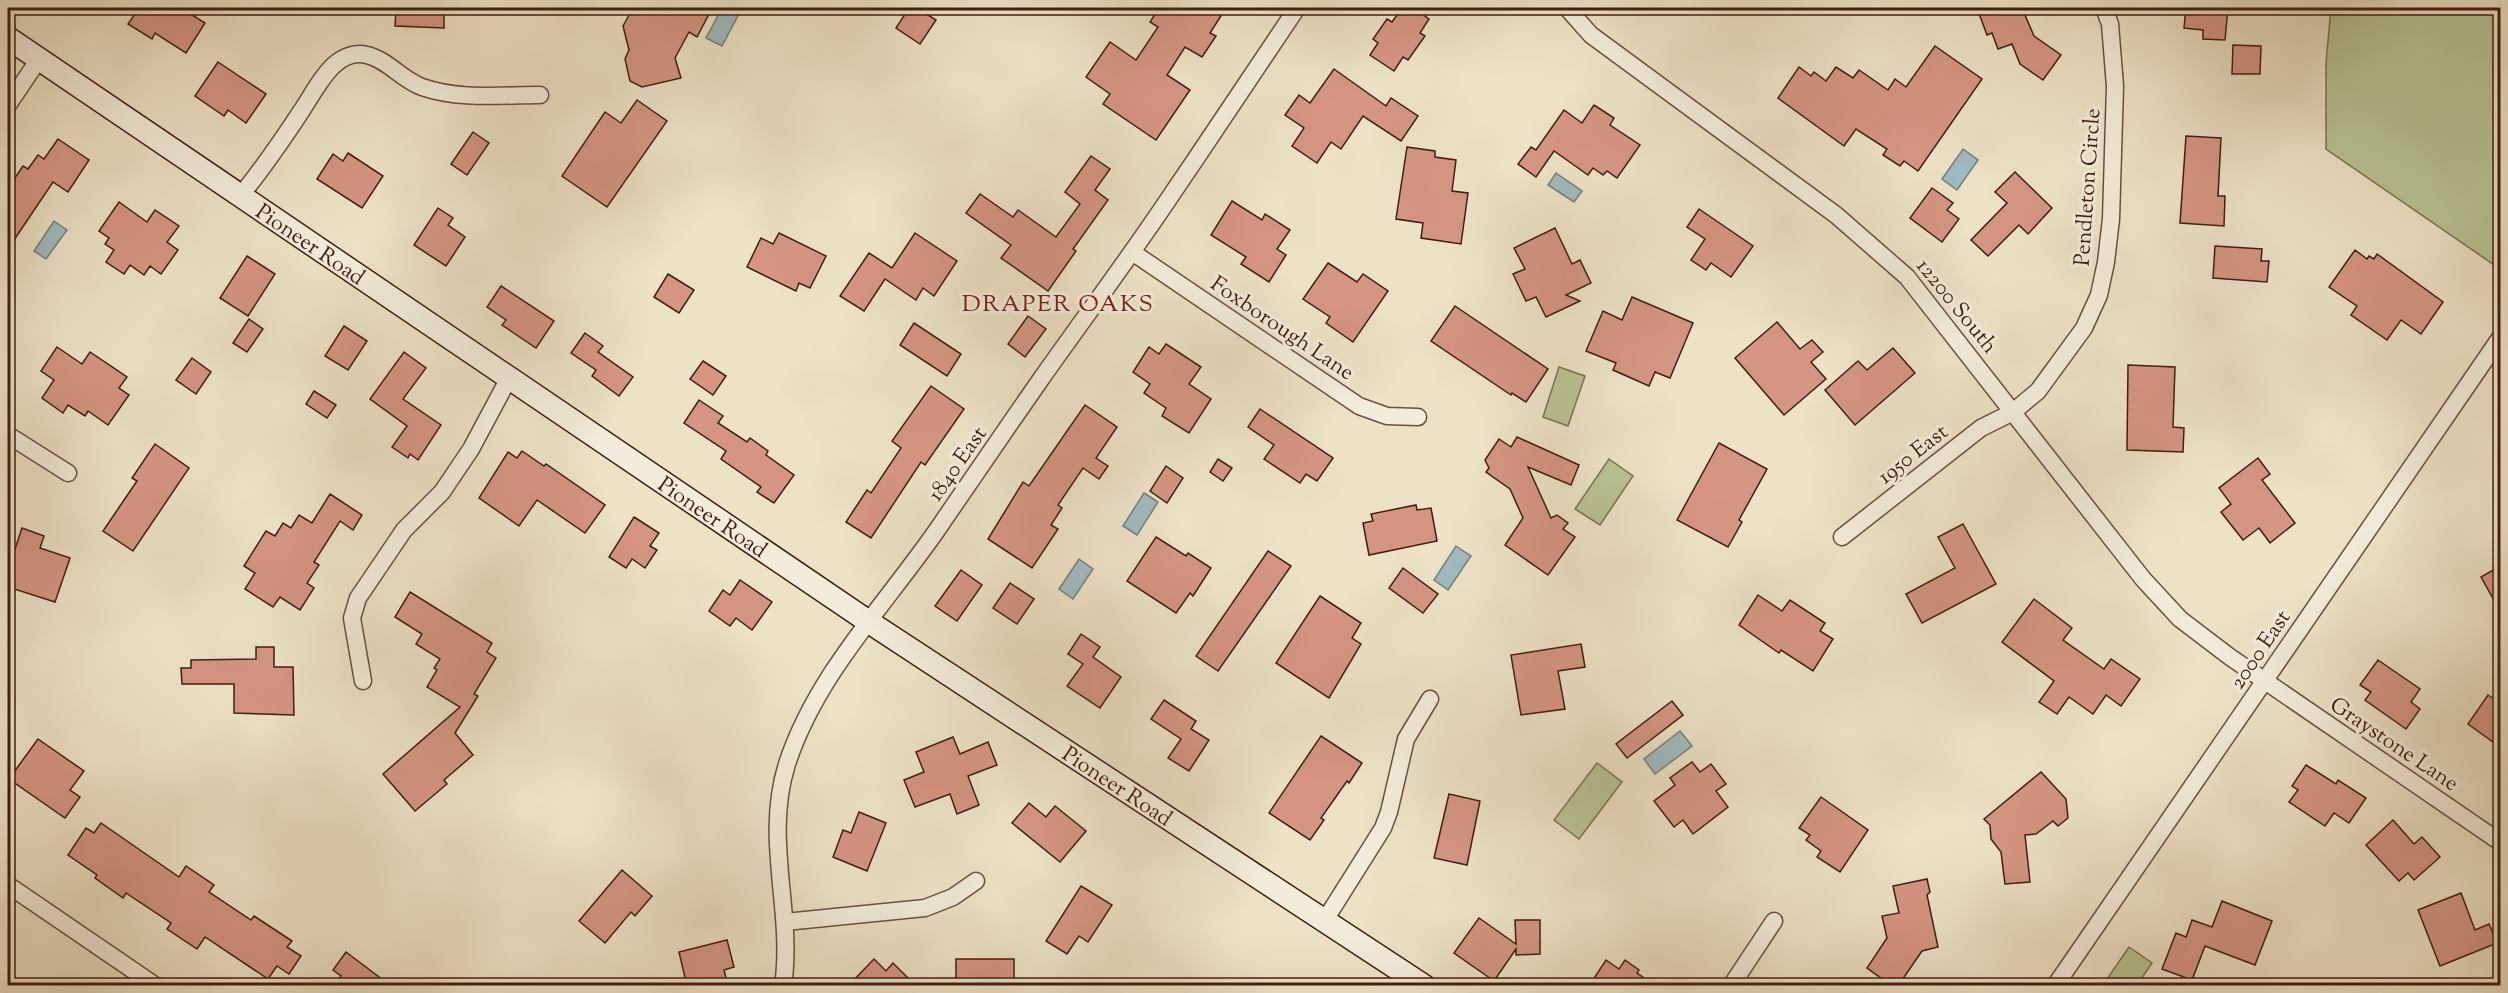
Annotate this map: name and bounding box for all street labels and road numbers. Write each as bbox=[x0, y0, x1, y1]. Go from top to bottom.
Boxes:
street label: Pendleton Circle bbox=[2068, 107, 2110, 267]
street label: Pioneer Road bbox=[248, 197, 370, 295]
street label: 12200 South bbox=[1907, 252, 2004, 361]
street label: Foxborough Lane bbox=[1203, 269, 1360, 390]
street label: 1950 East bbox=[1872, 417, 1956, 493]
street label: 1840 East bbox=[921, 420, 996, 509]
street label: Pioneer Road bbox=[650, 470, 773, 567]
street label: 2000 East bbox=[2223, 604, 2300, 697]
street label: Graystone Lane bbox=[2322, 690, 2464, 801]
street label: Pioneer Road bbox=[1055, 740, 1178, 836]

